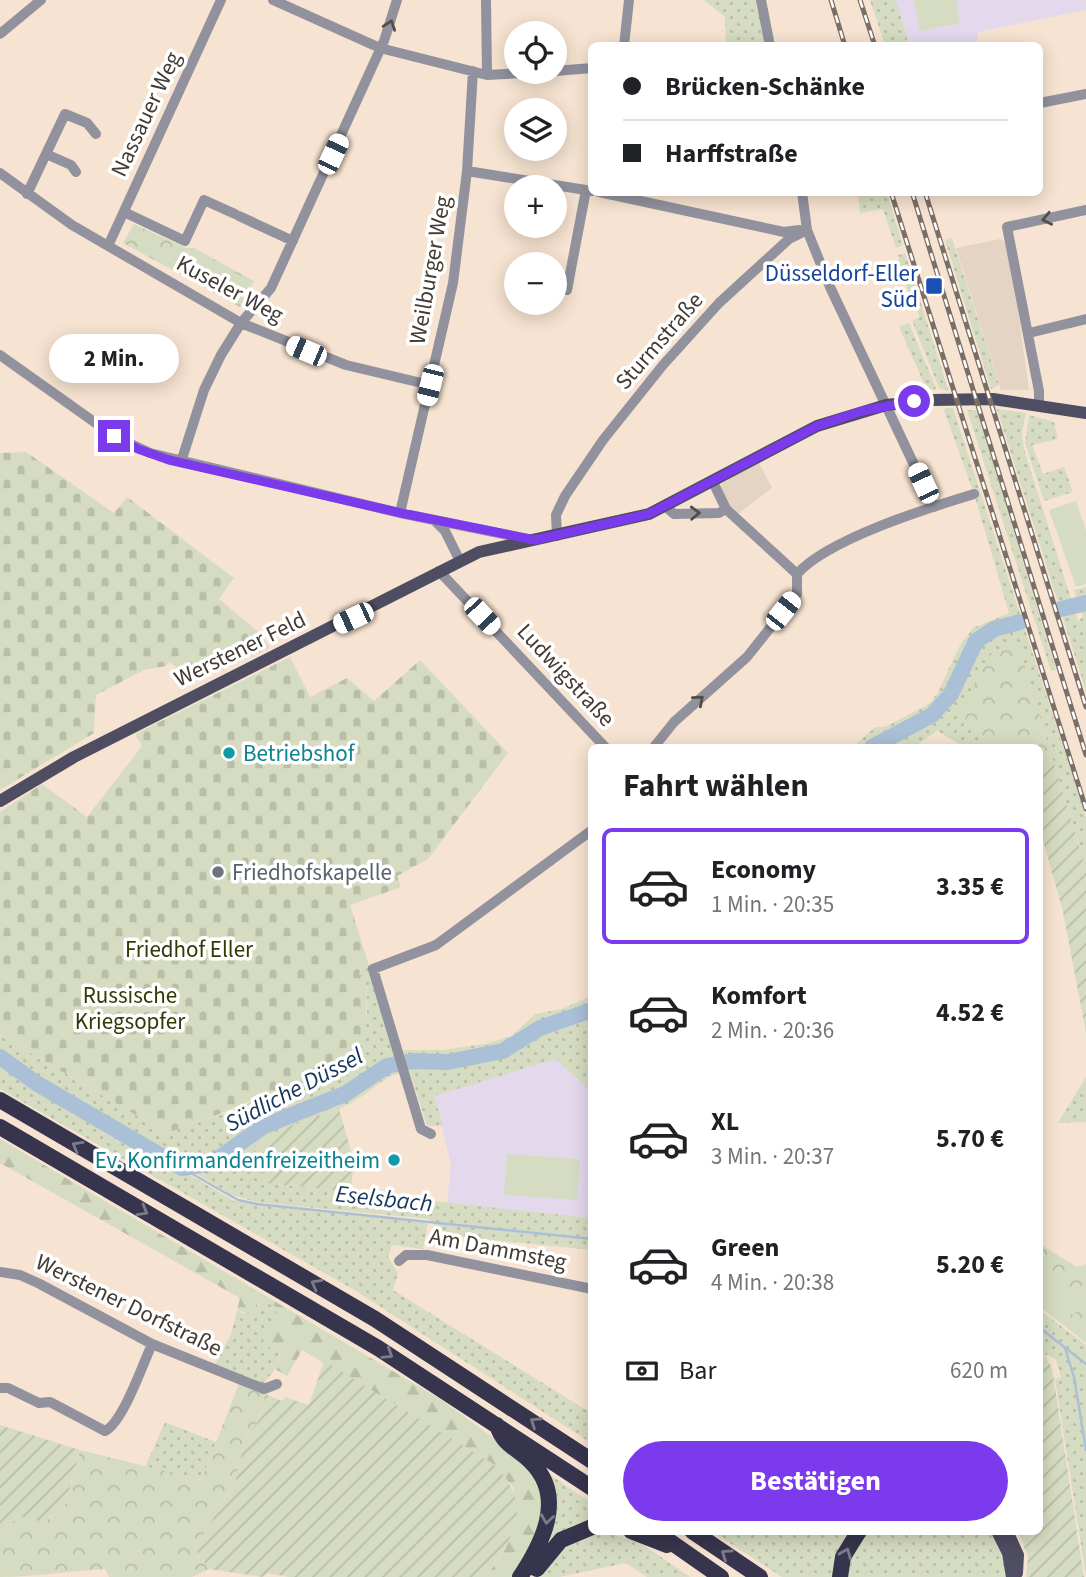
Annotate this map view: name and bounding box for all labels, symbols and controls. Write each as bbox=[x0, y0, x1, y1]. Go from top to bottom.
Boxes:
one-way arrow bbox=[382, 19, 396, 31]
map controls bbox=[504, 21, 567, 315]
button: locate bbox=[504, 21, 567, 84]
street label: Nassauer Weg bbox=[103, 46, 190, 182]
text: Brücken-Schänke bbox=[665, 68, 865, 105]
button: layers bbox=[504, 98, 567, 161]
car bbox=[315, 131, 352, 177]
text: Harffstraße bbox=[665, 135, 798, 172]
button: + bbox=[504, 175, 567, 238]
street label: Weilburger Weg bbox=[401, 193, 459, 347]
one-way arrow bbox=[1041, 210, 1053, 225]
street label: Kuseler Weg bbox=[170, 247, 290, 331]
button: − bbox=[504, 252, 567, 315]
place label: Düsseldorf-Eller Süd bbox=[765, 257, 919, 316]
marker: Düsseldorf-Eller Süd bbox=[924, 276, 944, 296]
street label: Sturmstraße bbox=[607, 285, 711, 397]
car bbox=[283, 333, 330, 369]
callout: 2 Min. bbox=[49, 334, 179, 384]
text: 2 Min. bbox=[84, 342, 144, 375]
car bbox=[415, 362, 446, 408]
route start bbox=[898, 385, 930, 417]
route end bbox=[98, 420, 130, 452]
car bbox=[905, 460, 942, 506]
one-way arrow bbox=[690, 506, 701, 521]
car bbox=[762, 588, 805, 634]
car bbox=[460, 593, 505, 639]
car bbox=[330, 600, 377, 636]
street label: Werstener Feld bbox=[168, 603, 312, 695]
street label: Ludwigstraße bbox=[509, 616, 623, 734]
one-way arrow bbox=[690, 696, 703, 708]
place label: Betriebshof bbox=[243, 737, 356, 770]
marker: Betriebshof bbox=[221, 745, 237, 761]
text: Fahrt wählen bbox=[623, 763, 809, 809]
text: Economy bbox=[711, 851, 816, 888]
icon: car bbox=[627, 855, 690, 918]
place label: Friedhofskapelle bbox=[232, 856, 392, 889]
marker: Friedhofskapelle bbox=[210, 864, 226, 880]
text: 3.35 € bbox=[936, 868, 1004, 905]
text: 1 Min. · 20:35 bbox=[711, 888, 834, 921]
park label: Friedhof Eller bbox=[125, 933, 254, 966]
text: Komfort bbox=[711, 977, 807, 1014]
park label: Russische Kriegsopfer bbox=[75, 979, 186, 1038]
icon: car bbox=[627, 981, 690, 1044]
text: 4.52 € bbox=[936, 994, 1004, 1031]
text: 2 Min. · 20:36 bbox=[711, 1014, 834, 1047]
water label: Südliche Düssel bbox=[219, 1039, 369, 1141]
text: XL bbox=[711, 1103, 739, 1140]
icon: car bbox=[627, 1107, 690, 1170]
text: 5.70 € bbox=[936, 1120, 1004, 1157]
text: 3 Min. · 20:37 bbox=[711, 1140, 834, 1173]
one-way arrow bbox=[72, 1141, 84, 1154]
place label: Ev. Konfirmandenfreizeitheim bbox=[95, 1144, 380, 1177]
marker: Ev. Konfirmandenfreizeitheim bbox=[386, 1152, 402, 1168]
water label: Eselsbach bbox=[334, 1176, 434, 1222]
one-way arrow bbox=[136, 1202, 149, 1215]
street label: Am Dammsteg bbox=[426, 1220, 570, 1279]
text: Green bbox=[711, 1229, 779, 1266]
icon: car bbox=[627, 1233, 690, 1296]
street label: Werstener Dorfstraße bbox=[30, 1245, 228, 1365]
text: 5.20 € bbox=[936, 1246, 1004, 1283]
text: 4 Min. · 20:38 bbox=[711, 1266, 834, 1299]
one-way arrow bbox=[311, 1280, 324, 1293]
one-way arrow bbox=[381, 1346, 394, 1359]
icon: cash bbox=[623, 1352, 661, 1390]
text: Bar bbox=[679, 1352, 716, 1389]
text: 620 m bbox=[950, 1354, 1008, 1387]
one-way arrow bbox=[530, 1418, 543, 1431]
button: Bestätigen bbox=[623, 1441, 1008, 1521]
one-way arrow bbox=[540, 1513, 555, 1525]
one-way arrow bbox=[838, 1548, 852, 1560]
one-way arrow bbox=[721, 1550, 734, 1562]

